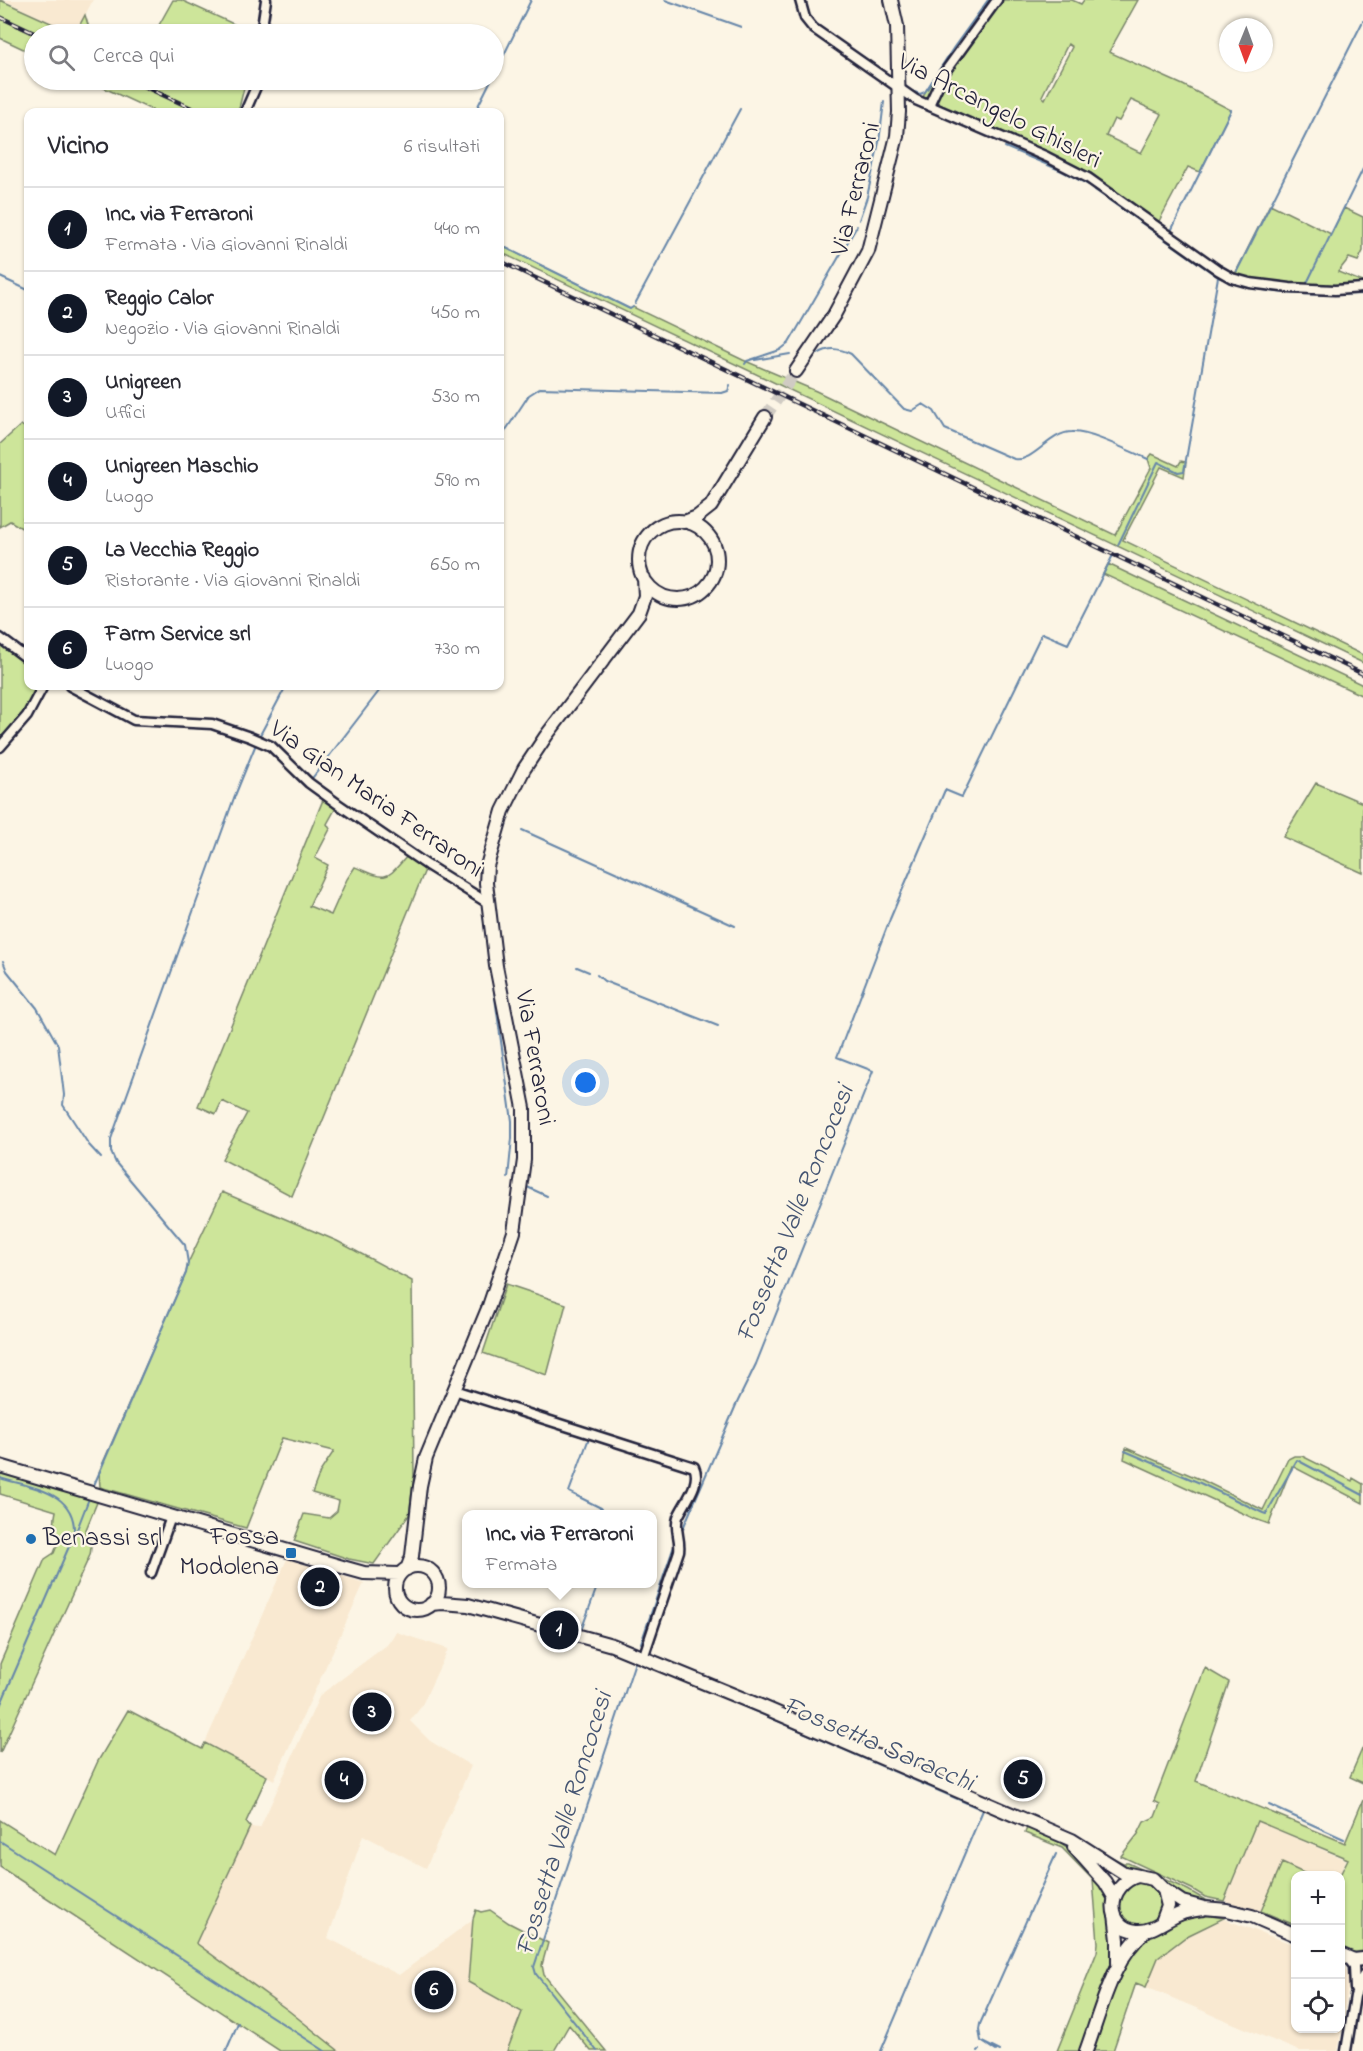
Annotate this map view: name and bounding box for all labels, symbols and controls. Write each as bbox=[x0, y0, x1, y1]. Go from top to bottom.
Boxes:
north arrow bbox=[1219, 18, 1273, 72]
search box bbox=[24, 24, 504, 90]
icon: search bbox=[45, 41, 78, 74]
text: Cerca qui bbox=[93, 41, 175, 73]
street label: Via Arcangelo Ghisleri bbox=[890, 44, 1108, 180]
street label: Via Ferraroni bbox=[822, 118, 892, 261]
text: Vicino bbox=[48, 128, 109, 166]
text: 6 risultati bbox=[404, 133, 480, 162]
text: Inc. via Ferraroni bbox=[105, 199, 253, 231]
text: 1 bbox=[64, 215, 71, 244]
text: 440 m bbox=[434, 215, 480, 244]
text: Fermata · Via Giovanni Rinaldi bbox=[105, 231, 348, 260]
text: Reggio Calor bbox=[105, 283, 214, 315]
text: 2 bbox=[63, 299, 72, 328]
text: 450 m bbox=[431, 299, 480, 328]
text: Negozio · Via Giovanni Rinaldi bbox=[105, 315, 340, 344]
text: Unigreen bbox=[105, 367, 181, 399]
text: 3 bbox=[63, 383, 72, 412]
text: 530 m bbox=[431, 383, 480, 412]
text: Uffici bbox=[105, 399, 145, 428]
text: Unigreen Maschio bbox=[105, 451, 259, 483]
text: 4 bbox=[63, 467, 72, 496]
text: 590 m bbox=[433, 467, 480, 496]
text: Luogo bbox=[105, 483, 154, 512]
text: La Vecchia Reggio bbox=[105, 535, 259, 567]
text: 5 bbox=[62, 551, 73, 580]
text: 650 m bbox=[431, 551, 480, 580]
text: Ristorante · Via Giovanni Rinaldi bbox=[105, 567, 360, 596]
text: Farm Service srl bbox=[105, 619, 251, 651]
text: 6 bbox=[63, 635, 72, 664]
text: 730 m bbox=[434, 635, 480, 664]
text: Luogo bbox=[105, 651, 154, 680]
street label: Via Gian Maria Ferraroni bbox=[260, 711, 491, 888]
street label: Via Ferraroni bbox=[503, 987, 565, 1129]
your location bbox=[571, 1068, 600, 1097]
water label: Fossetta Valle Roncocesi bbox=[727, 1078, 866, 1348]
popup bbox=[462, 1510, 657, 1588]
place label: Fossa Modolena bbox=[179, 1519, 279, 1587]
text: Inc. via Ferraroni bbox=[485, 1519, 634, 1551]
place label: Benassi srl bbox=[42, 1520, 162, 1558]
marker: Benassi srl bbox=[24, 1532, 38, 1546]
marker: Fossa Modolena bbox=[284, 1546, 298, 1560]
text: Fermata bbox=[485, 1551, 557, 1580]
pin: 2 bbox=[300, 1564, 340, 1610]
pin: 1 bbox=[540, 1608, 578, 1652]
water label: Fossetta Valle Roncocesi bbox=[506, 1685, 624, 1961]
water label: Fossetta Saracchi bbox=[776, 1687, 982, 1804]
pin: 3 bbox=[352, 1690, 392, 1734]
pin: 5 bbox=[1004, 1756, 1042, 1802]
pin: 4 bbox=[324, 1758, 364, 1802]
map controls bbox=[1291, 1871, 1345, 2033]
button: + bbox=[1291, 1871, 1345, 1925]
button: − bbox=[1291, 1925, 1345, 1979]
pin: 6 bbox=[414, 1968, 454, 2012]
button: locate bbox=[1291, 1979, 1345, 2033]

